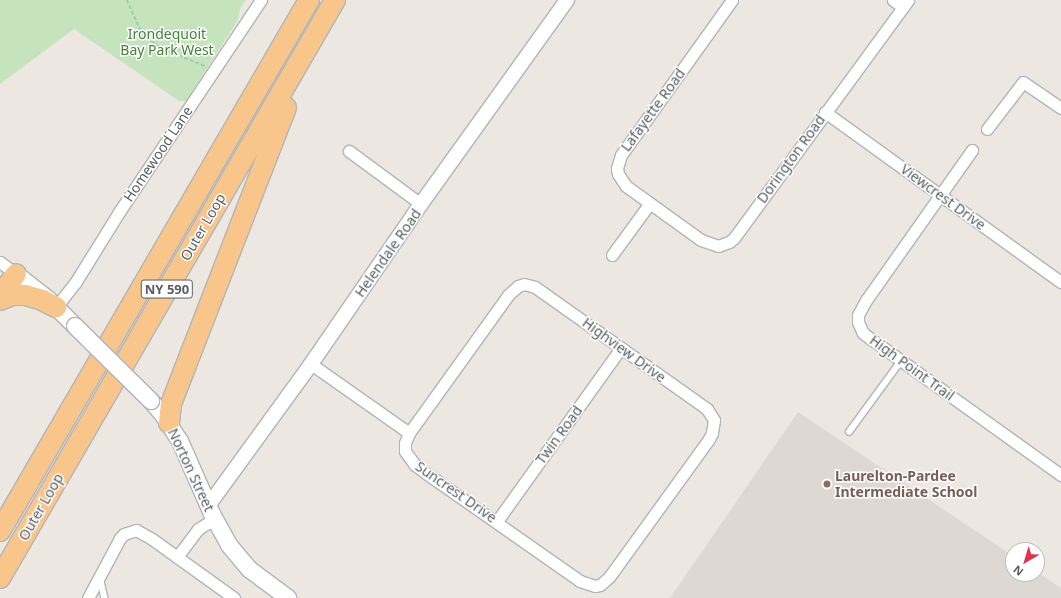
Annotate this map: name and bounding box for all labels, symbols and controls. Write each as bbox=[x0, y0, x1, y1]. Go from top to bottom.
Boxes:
park label: Irondequoit Bay Park West bbox=[120, 26, 214, 58]
street label: Lafayette Road bbox=[617, 65, 689, 155]
street label: Homewood Lane bbox=[120, 103, 196, 205]
street label: Dorington Road bbox=[753, 112, 829, 206]
street label: Viewcrest Drive bbox=[897, 161, 989, 233]
street label: Outer Loop bbox=[177, 190, 229, 264]
street label: Helendale Road bbox=[351, 206, 425, 300]
road number: NY 590 bbox=[140, 278, 194, 300]
street label: Highview Drive bbox=[579, 314, 669, 386]
street label: High Point Trail bbox=[866, 332, 958, 404]
street label: Twin Road bbox=[532, 403, 586, 467]
street label: Norton Street bbox=[164, 426, 218, 514]
street label: Suncrest Drive bbox=[412, 458, 500, 526]
place label: Laurelton-Pardee Intermediate School bbox=[835, 468, 977, 500]
street label: Outer Loop bbox=[15, 470, 67, 544]
marker: Laurelton-Pardee Intermediate School bbox=[822, 479, 832, 489]
north arrow bbox=[1005, 542, 1045, 582]
text: N bbox=[1010, 562, 1026, 580]

